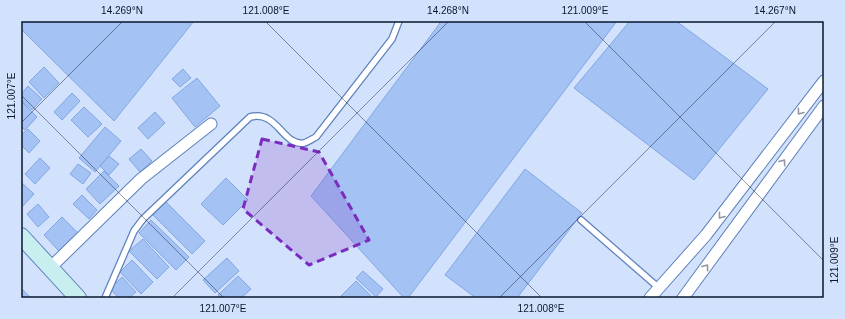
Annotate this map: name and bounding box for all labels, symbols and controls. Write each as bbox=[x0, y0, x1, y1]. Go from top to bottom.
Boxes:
text: 14.269°N bbox=[101, 5, 143, 16]
text: 121.008°E bbox=[243, 5, 290, 16]
text: 14.268°N bbox=[427, 5, 469, 16]
text: 121.009°E bbox=[562, 5, 609, 16]
text: 14.267°N bbox=[754, 5, 796, 16]
text: 121.007°E bbox=[6, 72, 17, 119]
one-way arrow bbox=[798, 108, 805, 115]
one-way arrow bbox=[778, 159, 785, 166]
one-way arrow bbox=[719, 211, 726, 218]
text: 121.009°E bbox=[829, 236, 840, 283]
one-way arrow bbox=[701, 264, 708, 271]
text: 121.007°E bbox=[200, 303, 247, 314]
text: 121.008°E bbox=[518, 303, 565, 314]

